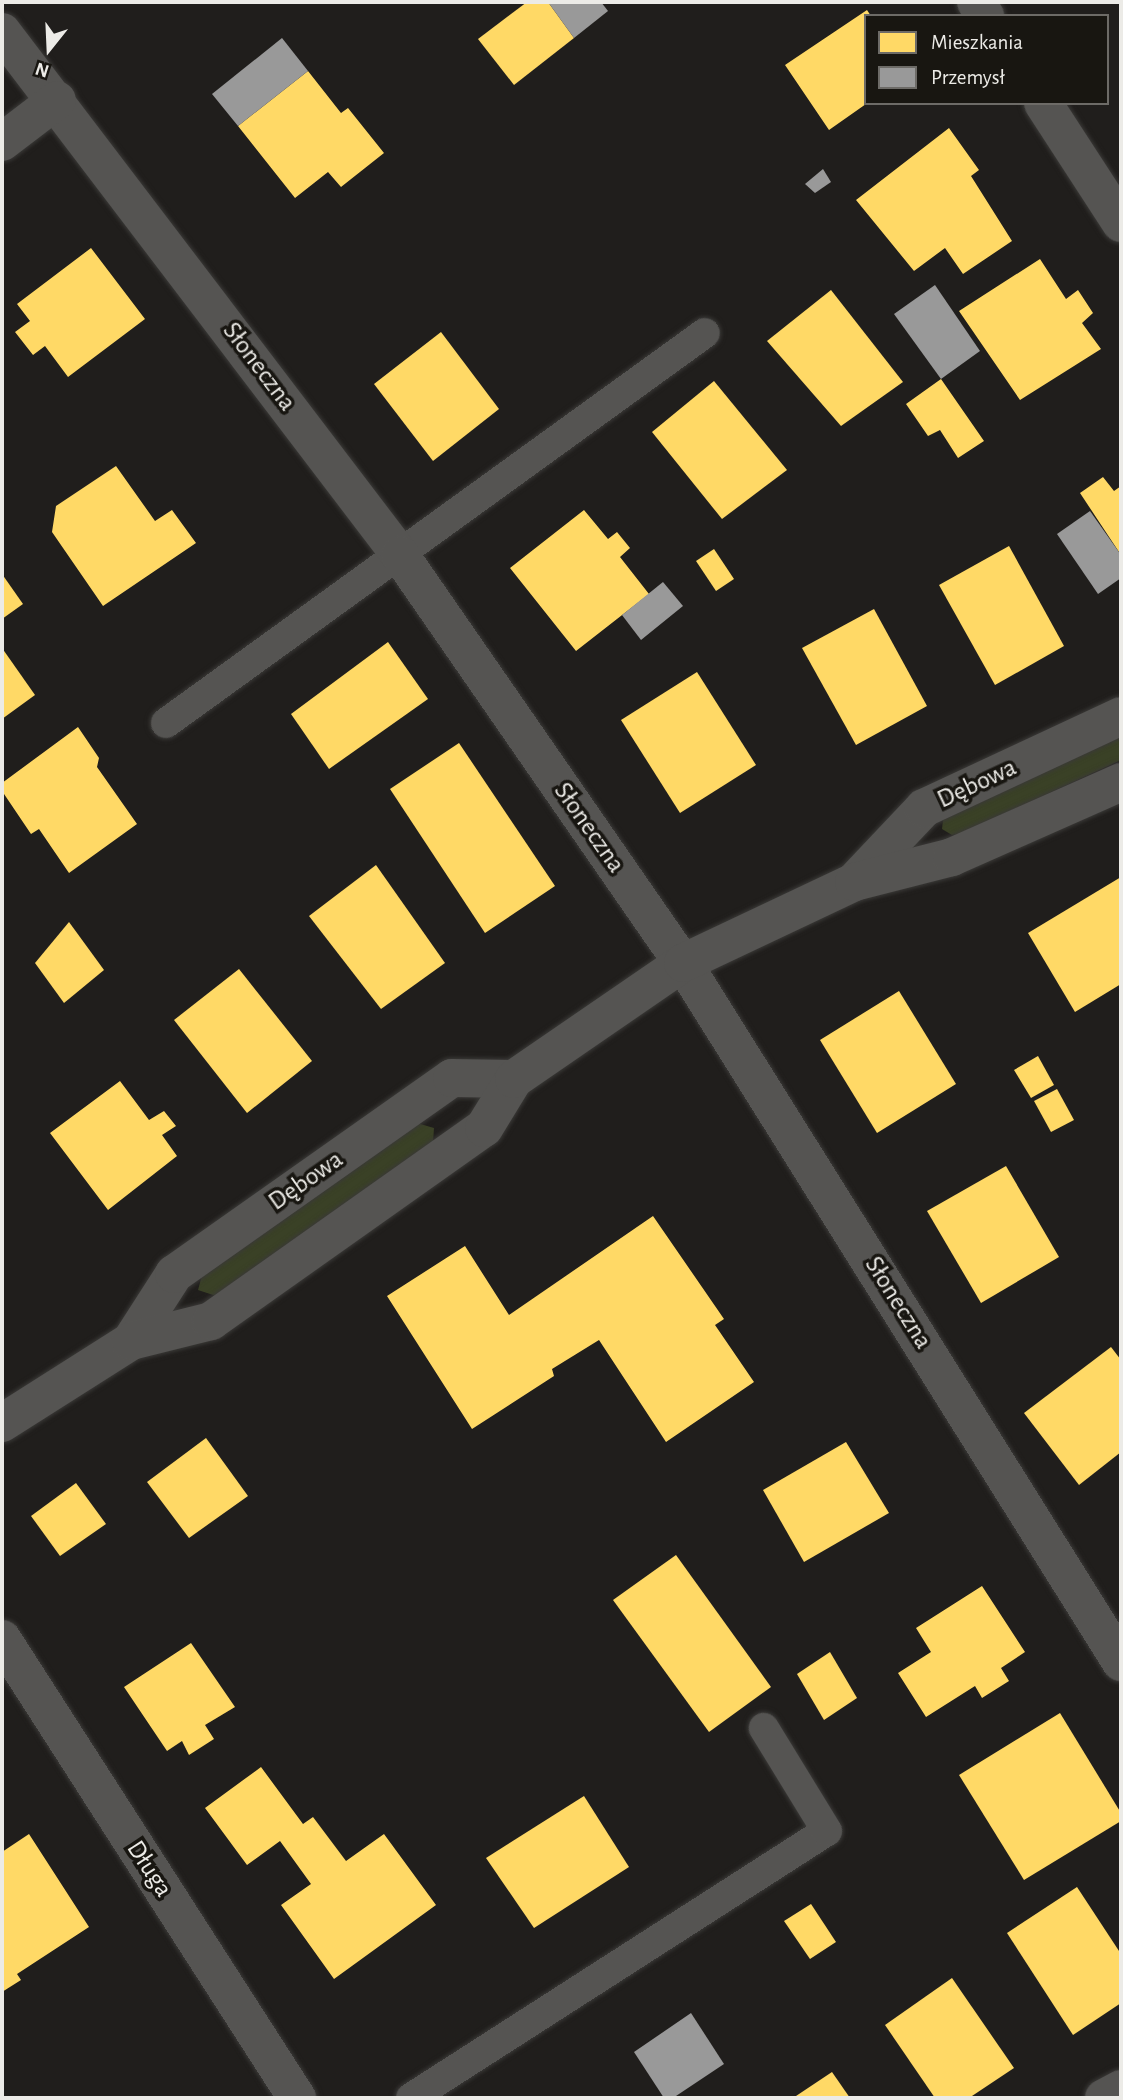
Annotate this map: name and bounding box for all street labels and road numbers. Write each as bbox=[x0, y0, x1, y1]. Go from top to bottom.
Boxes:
street label: Słoneczna bbox=[216, 316, 302, 418]
street label: Dębowa bbox=[932, 752, 1022, 816]
street label: Słoneczna bbox=[547, 777, 631, 879]
street label: Dębowa bbox=[263, 1144, 349, 1218]
street label: Słoneczna bbox=[857, 1251, 939, 1355]
street label: Długa bbox=[119, 1835, 179, 1903]

